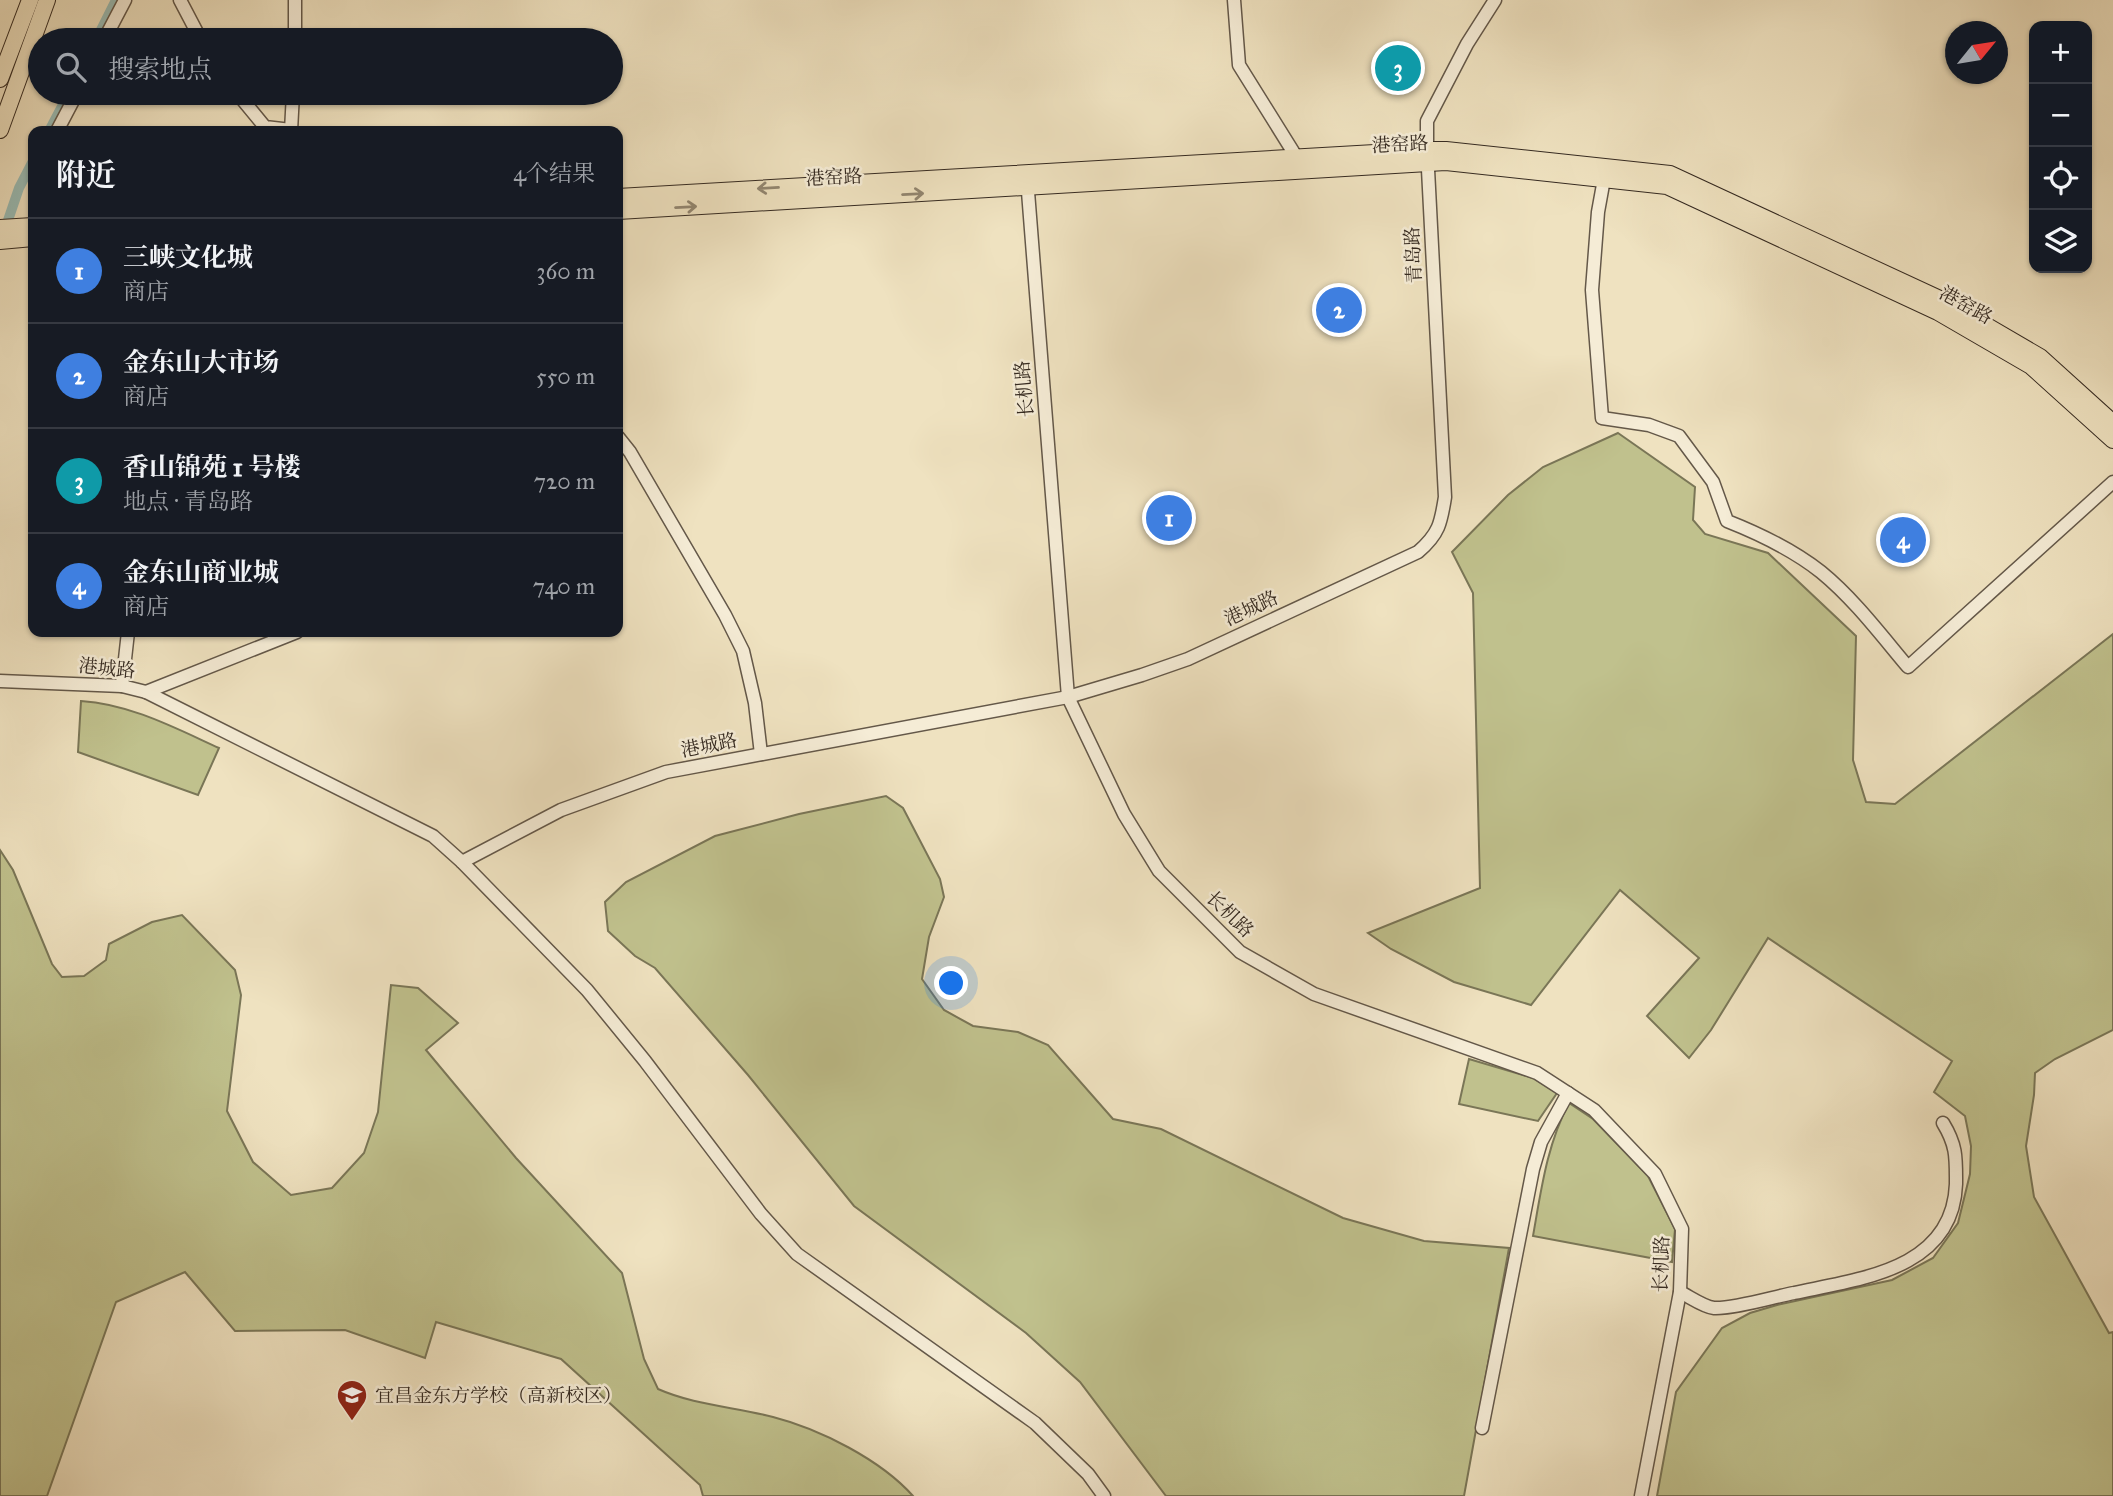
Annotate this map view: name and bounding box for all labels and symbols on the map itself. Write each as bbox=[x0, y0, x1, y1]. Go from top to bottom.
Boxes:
north arrow bbox=[1945, 21, 2008, 84]
pin: 3 bbox=[1375, 42, 1421, 94]
street label: 港窑路 bbox=[1371, 131, 1429, 157]
street label: 港窑路 bbox=[805, 164, 863, 190]
one-way arrow bbox=[757, 182, 780, 195]
one-way arrow bbox=[901, 187, 924, 200]
one-way arrow bbox=[674, 200, 697, 213]
street label: 青岛路 bbox=[1400, 226, 1426, 284]
street label: 港窑路 bbox=[1935, 281, 1997, 329]
pin: 2 bbox=[1316, 284, 1362, 336]
street label: 长机路 bbox=[1010, 360, 1038, 418]
pin: 1 bbox=[1146, 492, 1192, 544]
pin: 4 bbox=[1880, 514, 1926, 566]
street label: 港城路 bbox=[1220, 586, 1282, 630]
street label: 港城路 bbox=[77, 654, 137, 682]
street label: 港城路 bbox=[679, 728, 739, 762]
street label: 长机路 bbox=[1202, 886, 1258, 942]
your location bbox=[934, 966, 968, 1000]
street label: 长机路 bbox=[1649, 1235, 1673, 1293]
school or university icon: 宜昌金东方学校（高新校区） bbox=[335, 1378, 369, 1422]
place label: 宜昌金东方学校（高新校区） bbox=[375, 1384, 622, 1407]

